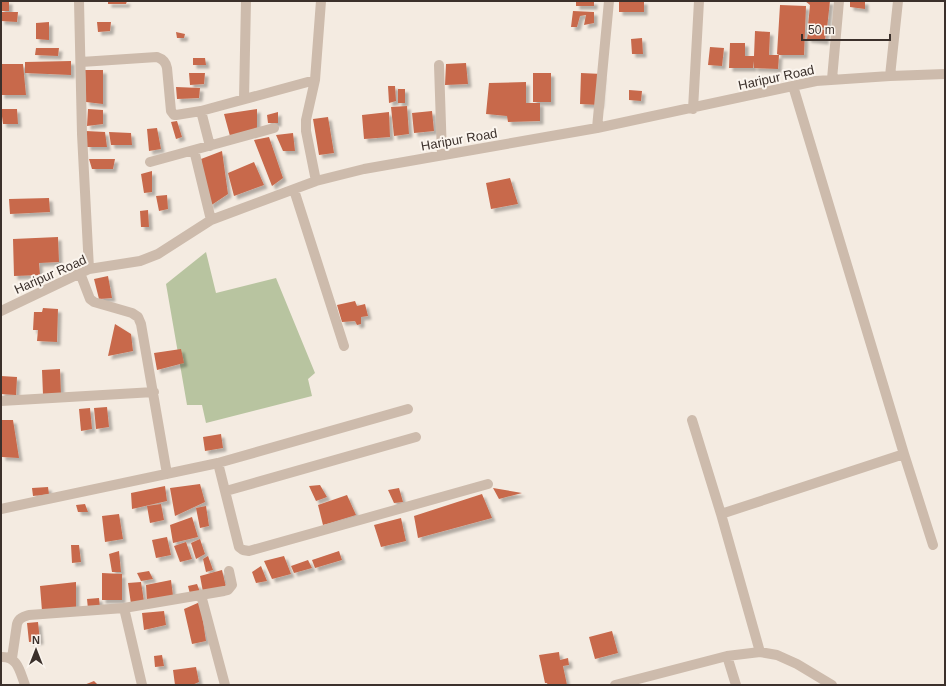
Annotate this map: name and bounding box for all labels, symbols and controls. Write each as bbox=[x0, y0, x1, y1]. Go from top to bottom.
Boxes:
scale bar bbox=[802, 16, 890, 42]
text: 50 m bbox=[808, 23, 835, 37]
street label: Haripur Road bbox=[737, 62, 815, 93]
street label: Haripur Road bbox=[420, 125, 498, 154]
street label: Haripur Road bbox=[12, 252, 89, 297]
north arrow bbox=[16, 630, 56, 670]
text: N bbox=[32, 634, 40, 646]

